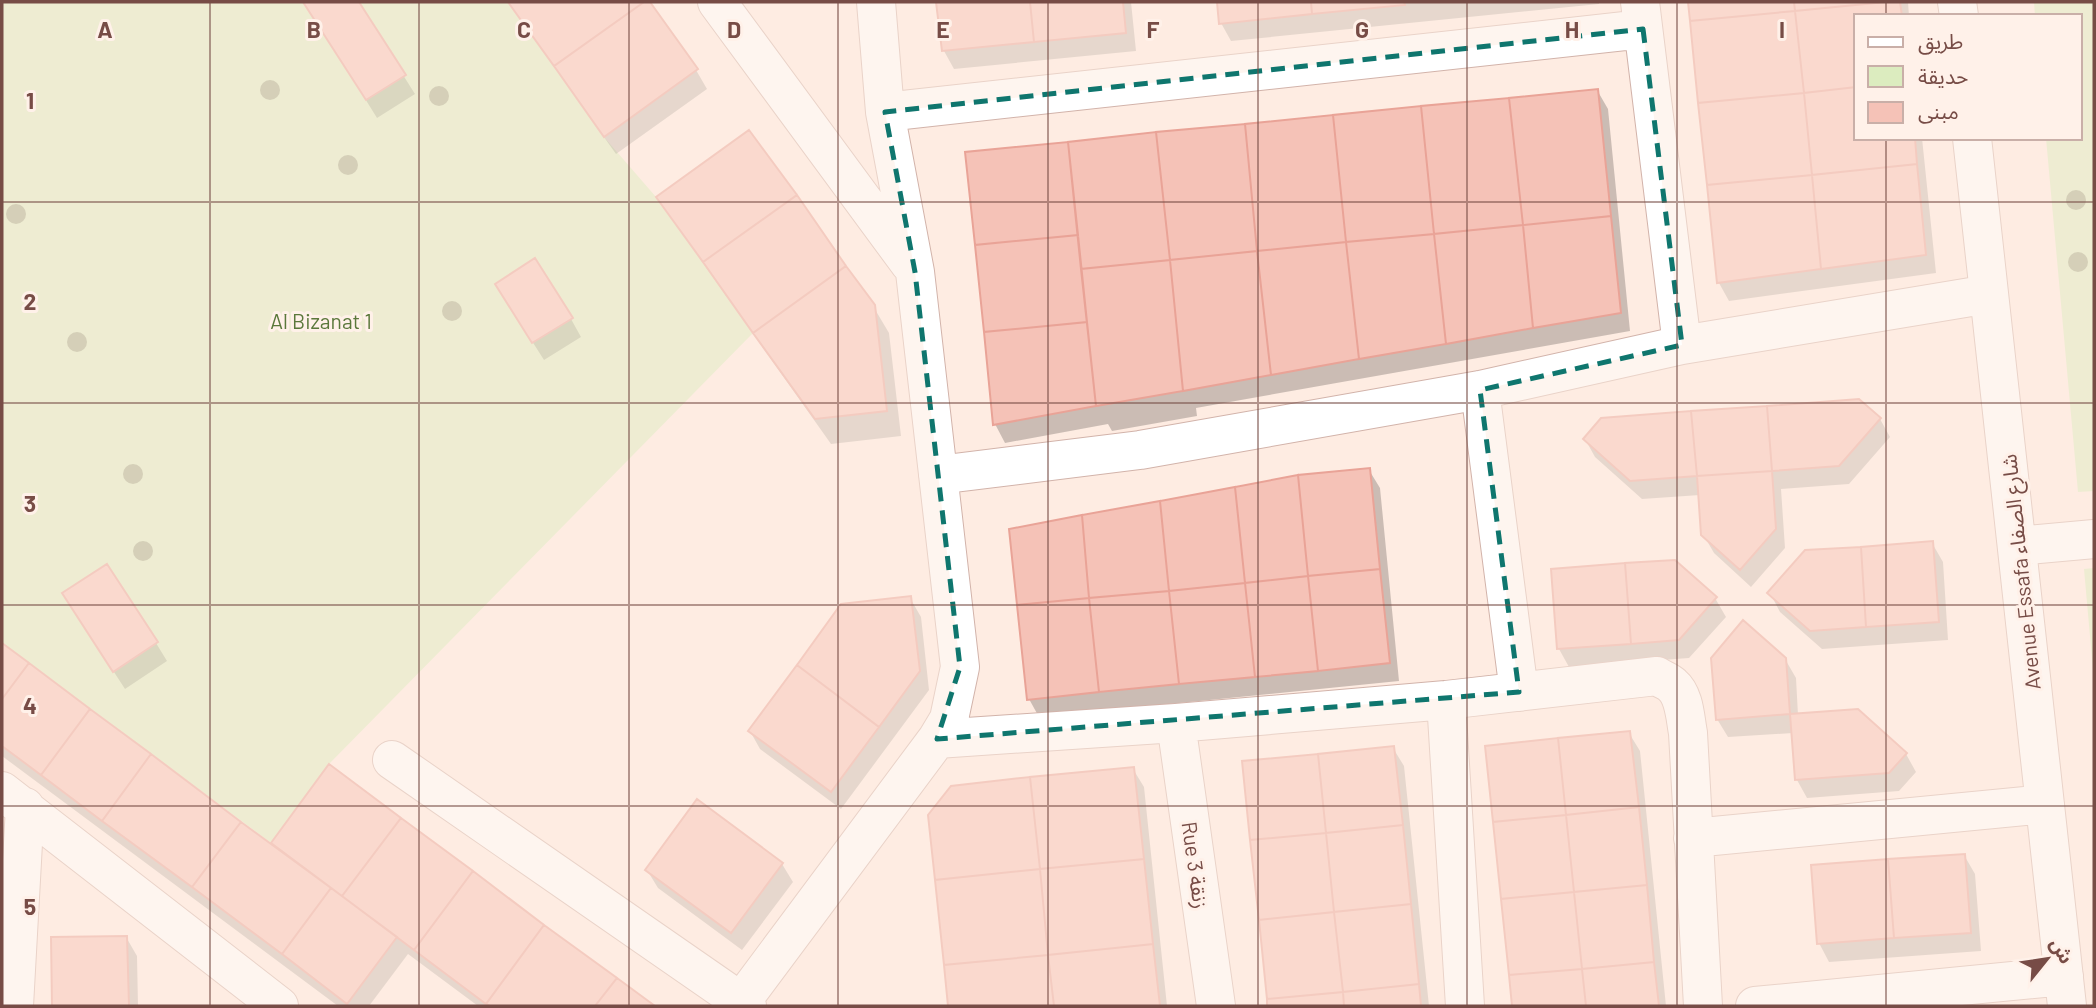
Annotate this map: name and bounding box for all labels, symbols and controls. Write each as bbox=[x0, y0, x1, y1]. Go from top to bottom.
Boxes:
legend bbox=[1854, 14, 2082, 140]
text: A bbox=[97, 15, 113, 43]
text: B bbox=[307, 15, 321, 43]
text: C bbox=[517, 15, 531, 43]
text: D bbox=[727, 15, 741, 43]
text: E bbox=[936, 15, 950, 43]
text: F bbox=[1147, 15, 1160, 43]
text: G bbox=[1355, 15, 1369, 43]
text: H bbox=[1565, 15, 1579, 43]
text: I bbox=[1779, 15, 1785, 43]
text: طريق bbox=[1918, 28, 1963, 55]
text: حديقة bbox=[1918, 63, 1968, 88]
text: 1 bbox=[26, 86, 34, 114]
text: مبنى bbox=[1918, 98, 1959, 124]
text: 2 bbox=[24, 287, 36, 315]
park label: Al Bizanat 1 bbox=[270, 308, 372, 333]
street label: Avenue Essafa شارع الصفاء bbox=[1995, 452, 2049, 691]
text: 3 bbox=[24, 489, 36, 517]
text: 4 bbox=[23, 691, 37, 719]
street label: Rue 3 زنقة bbox=[1177, 820, 1214, 910]
text: 5 bbox=[24, 892, 36, 920]
north arrow bbox=[2012, 924, 2082, 994]
text: ش bbox=[2046, 933, 2079, 967]

